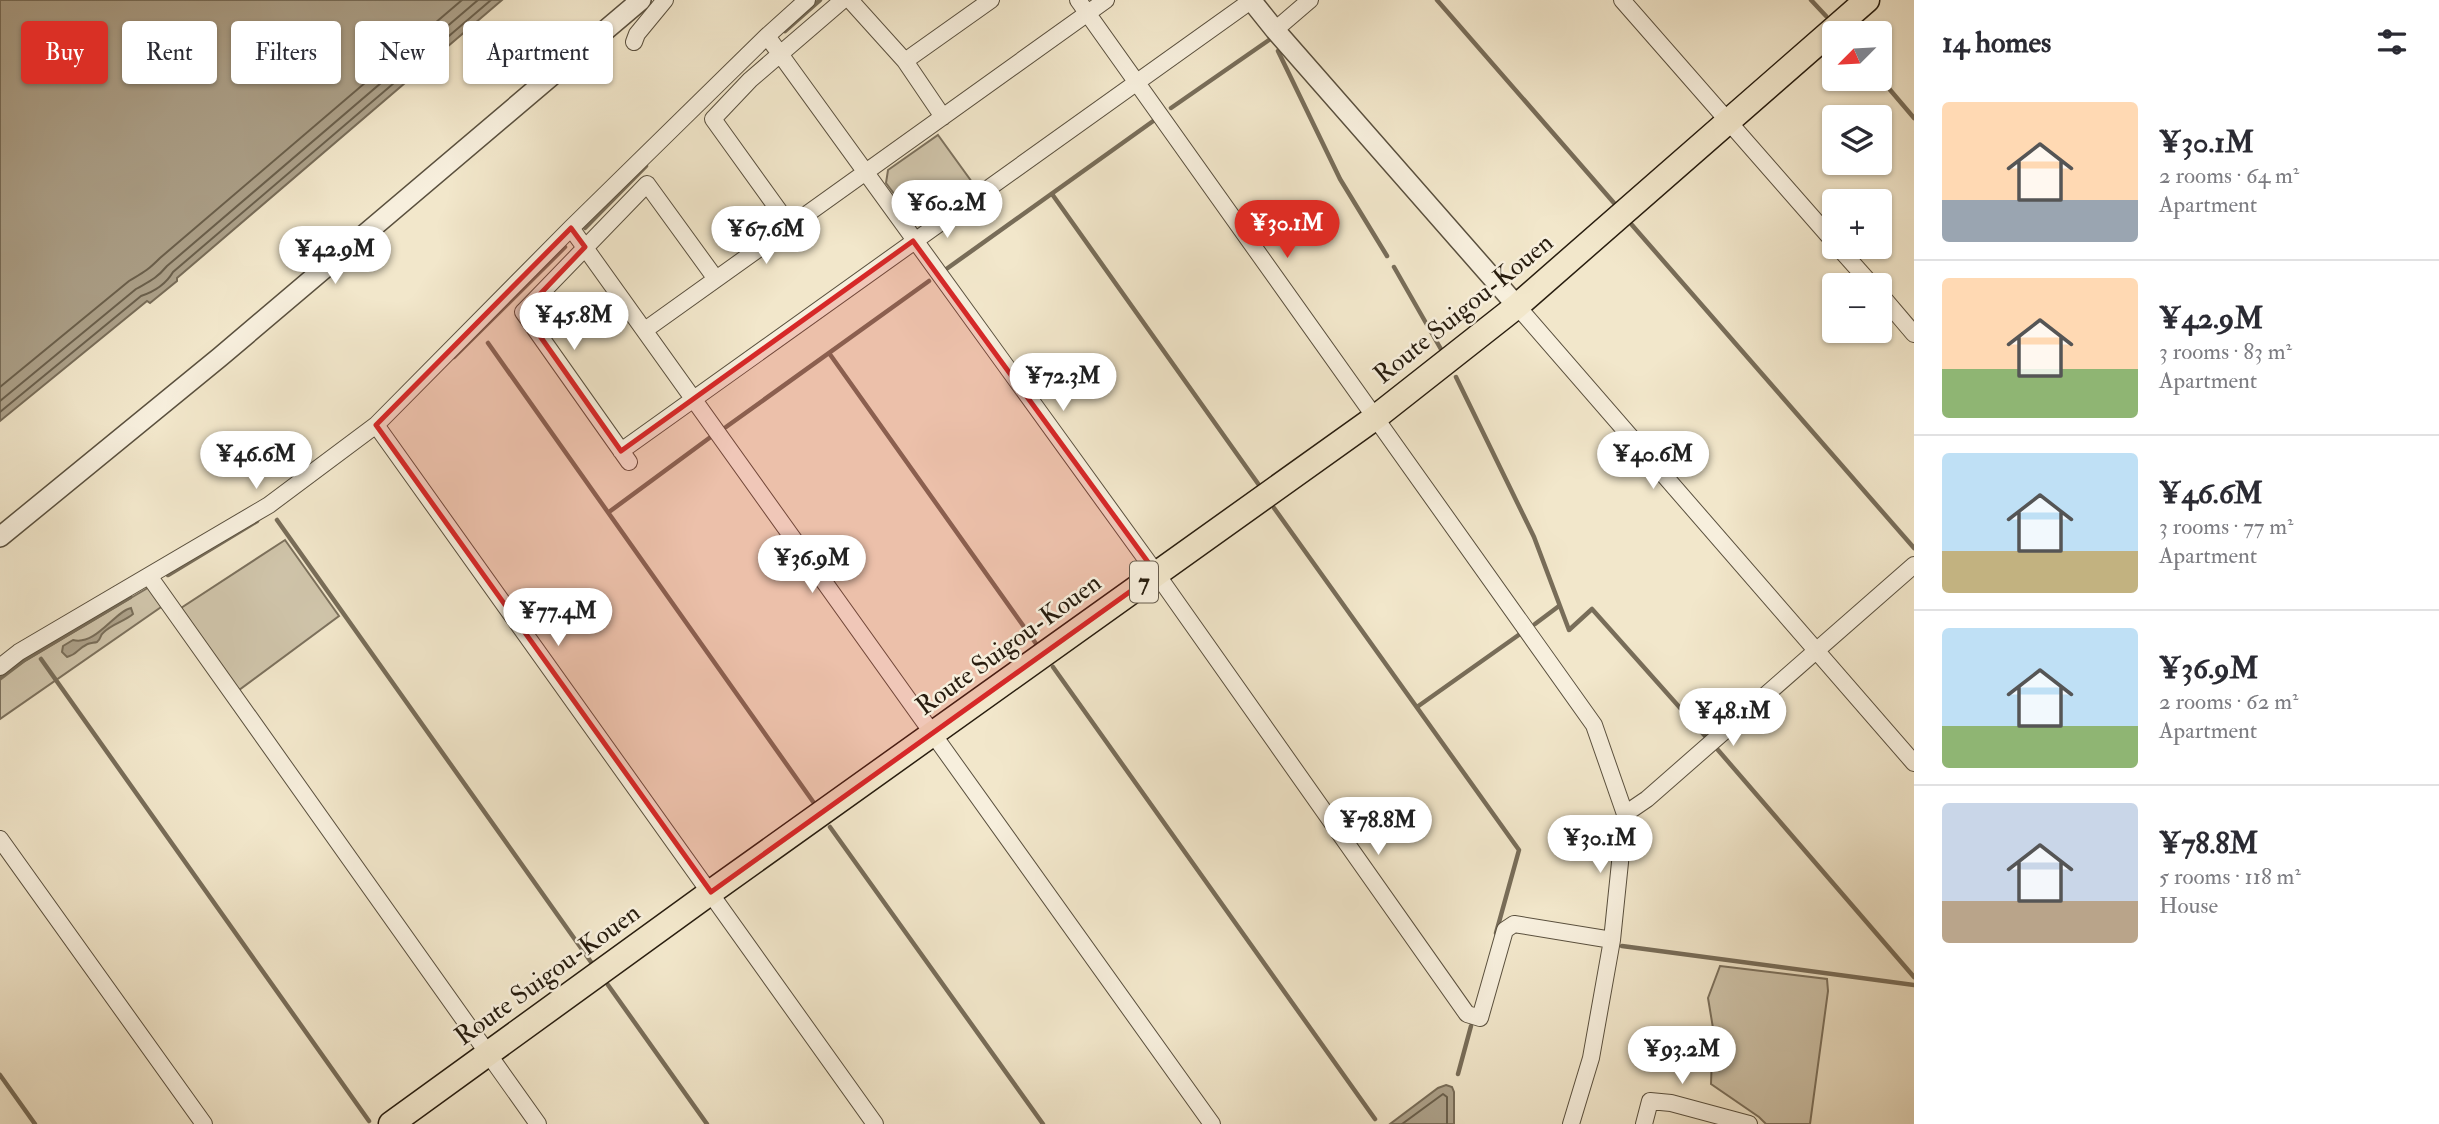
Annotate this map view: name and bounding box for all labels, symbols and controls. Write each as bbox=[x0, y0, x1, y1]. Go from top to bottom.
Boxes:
chip: Buy bbox=[21, 21, 108, 84]
chip: Rent bbox=[122, 21, 217, 84]
chip: Filters bbox=[231, 21, 341, 84]
chip: New bbox=[355, 21, 449, 84]
chip: Apartment bbox=[463, 21, 613, 84]
north arrow bbox=[1822, 21, 1892, 91]
map controls bbox=[1822, 21, 1892, 343]
icon: filters bbox=[2373, 23, 2411, 61]
text: 14 homes bbox=[1942, 24, 2051, 61]
button: layers bbox=[1822, 105, 1892, 175]
text: ¥30.1M bbox=[2159, 124, 2254, 161]
icon: home bbox=[1998, 130, 2082, 214]
text: 2 rooms · 64 m² bbox=[2159, 161, 2299, 190]
pin: ¥60.2M bbox=[890, 180, 1004, 240]
text: ¥60.2M bbox=[907, 188, 987, 217]
button: + bbox=[1822, 189, 1892, 259]
text: Apartment bbox=[2159, 190, 2257, 219]
pin: ¥30.1M bbox=[1230, 201, 1344, 260]
pin: ¥67.6M bbox=[709, 206, 823, 266]
text: ¥30.1M bbox=[1251, 208, 1323, 237]
text: ¥67.6M bbox=[727, 214, 805, 243]
pin: ¥42.9M bbox=[278, 226, 392, 286]
street label: Route Suigou-Kouen bbox=[1368, 227, 1560, 391]
text: ¥42.9M bbox=[295, 234, 375, 263]
button: − bbox=[1822, 273, 1892, 343]
pin: ¥45.8M bbox=[517, 292, 631, 352]
text: ¥45.8M bbox=[536, 300, 612, 329]
text: ¥42.9M bbox=[2159, 300, 2263, 337]
icon: home bbox=[1998, 306, 2082, 390]
text: 3 rooms · 83 m² bbox=[2159, 337, 2292, 366]
pin: ¥72.3M bbox=[1006, 354, 1120, 413]
text: ¥72.3M bbox=[1025, 361, 1101, 390]
text: Apartment bbox=[2159, 366, 2257, 395]
pin: ¥46.6M bbox=[199, 432, 313, 491]
pin: ¥40.6M bbox=[1596, 432, 1710, 491]
text: ¥46.6M bbox=[216, 439, 296, 468]
text: ¥40.6M bbox=[1613, 439, 1693, 468]
text: ¥46.6M bbox=[2159, 475, 2263, 512]
icon: home bbox=[1998, 481, 2082, 565]
text: 3 rooms · 77 m² bbox=[2159, 512, 2294, 541]
pin: ¥36.9M bbox=[755, 536, 869, 595]
text: Apartment bbox=[2159, 541, 2257, 570]
text: ¥36.9M bbox=[774, 543, 850, 572]
road number: 7 bbox=[1130, 562, 1158, 602]
street label: Route Suigou-Kouen bbox=[910, 567, 1108, 723]
pin: ¥77.4M bbox=[501, 588, 615, 648]
text: ¥77.4M bbox=[519, 596, 597, 625]
text: ¥36.9M bbox=[2159, 650, 2258, 687]
icon: home bbox=[1998, 656, 2082, 740]
text: 2 rooms · 62 m² bbox=[2159, 687, 2298, 716]
pin: ¥48.1M bbox=[1676, 688, 1790, 748]
text: ¥48.1M bbox=[1695, 696, 1771, 725]
text: Apartment bbox=[2159, 716, 2257, 745]
pin: ¥78.8M bbox=[1321, 798, 1435, 857]
text: ¥78.8M bbox=[1340, 805, 1416, 834]
pin: ¥30.1M bbox=[1543, 816, 1657, 875]
text: ¥30.1M bbox=[1564, 823, 1636, 852]
text: ¥78.8M bbox=[2159, 825, 2258, 862]
icon: home bbox=[1998, 831, 2082, 915]
text: 5 rooms · 118 m² bbox=[2159, 862, 2301, 891]
text: House bbox=[2159, 891, 2218, 920]
street label: Route Suigou-Kouen bbox=[449, 897, 647, 1053]
pin: ¥93.2M bbox=[1625, 1026, 1739, 1086]
text: ¥93.2M bbox=[1644, 1034, 1720, 1063]

